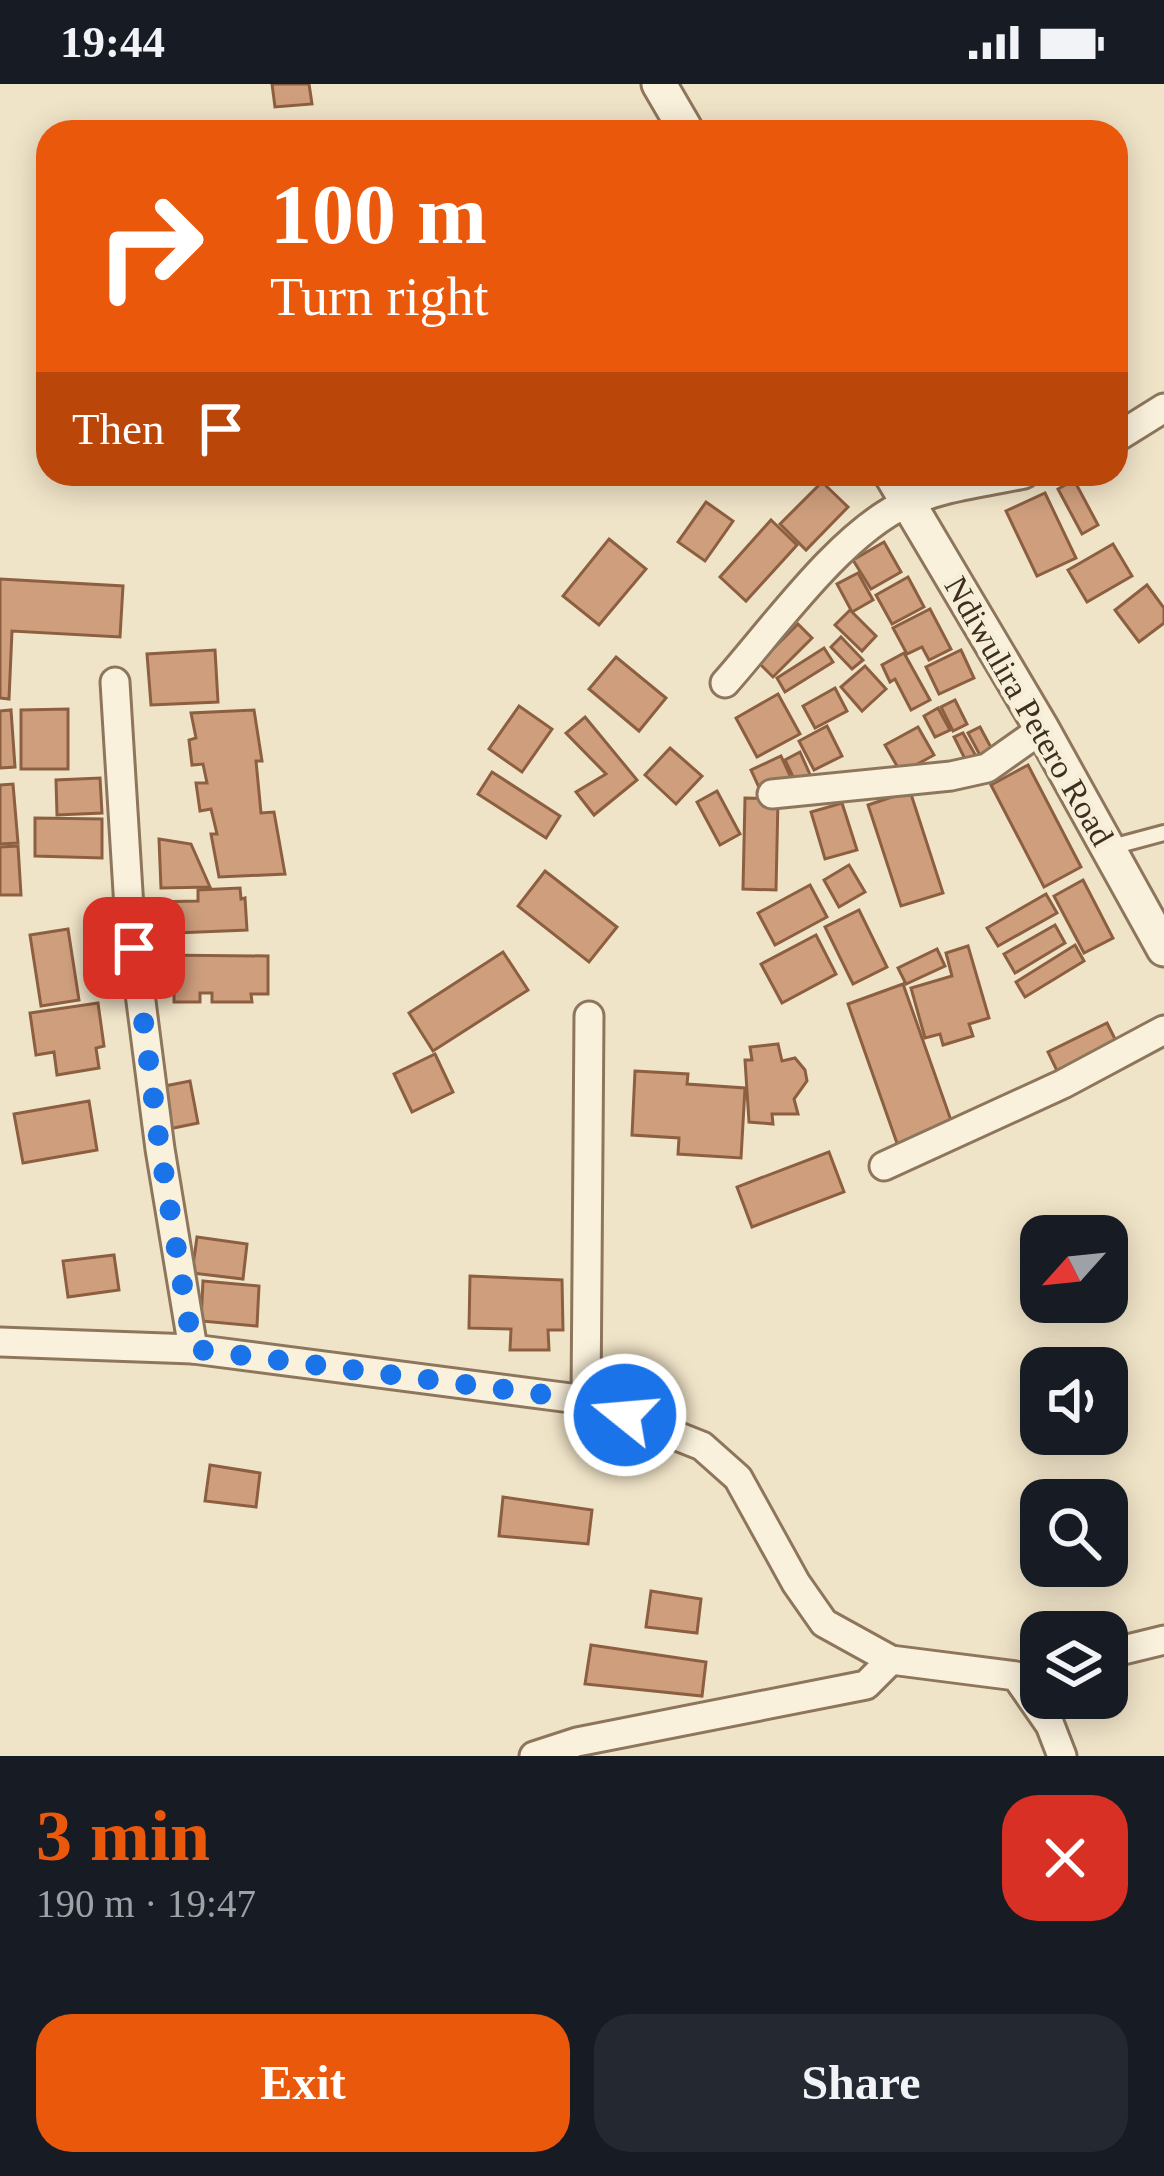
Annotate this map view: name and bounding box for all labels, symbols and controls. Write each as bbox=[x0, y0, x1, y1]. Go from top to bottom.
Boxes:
text: 19:44 bbox=[60, 17, 165, 67]
icon: right bbox=[72, 168, 228, 324]
text: 100 m bbox=[270, 168, 487, 261]
text: Turn right bbox=[270, 267, 489, 327]
icon: arrive bbox=[188, 396, 254, 462]
text: Then bbox=[72, 404, 164, 454]
street label: Ndiwulira Petero Road bbox=[937, 570, 1121, 852]
pin bbox=[83, 897, 185, 999]
icon: arrive bbox=[101, 915, 167, 981]
north arrow bbox=[1020, 1215, 1128, 1323]
map controls bbox=[1020, 1215, 1128, 1719]
button: sound bbox=[1020, 1347, 1128, 1455]
position arrow bbox=[562, 1352, 688, 1478]
button: search bbox=[1020, 1479, 1128, 1587]
button: layers bbox=[1020, 1611, 1128, 1719]
button: close bbox=[1002, 1795, 1128, 1921]
text: 3 min bbox=[36, 1796, 210, 1876]
text: 190 m · 19:47 bbox=[36, 1882, 256, 1925]
button: Exit bbox=[36, 2014, 570, 2152]
button: Share bbox=[594, 2014, 1128, 2152]

